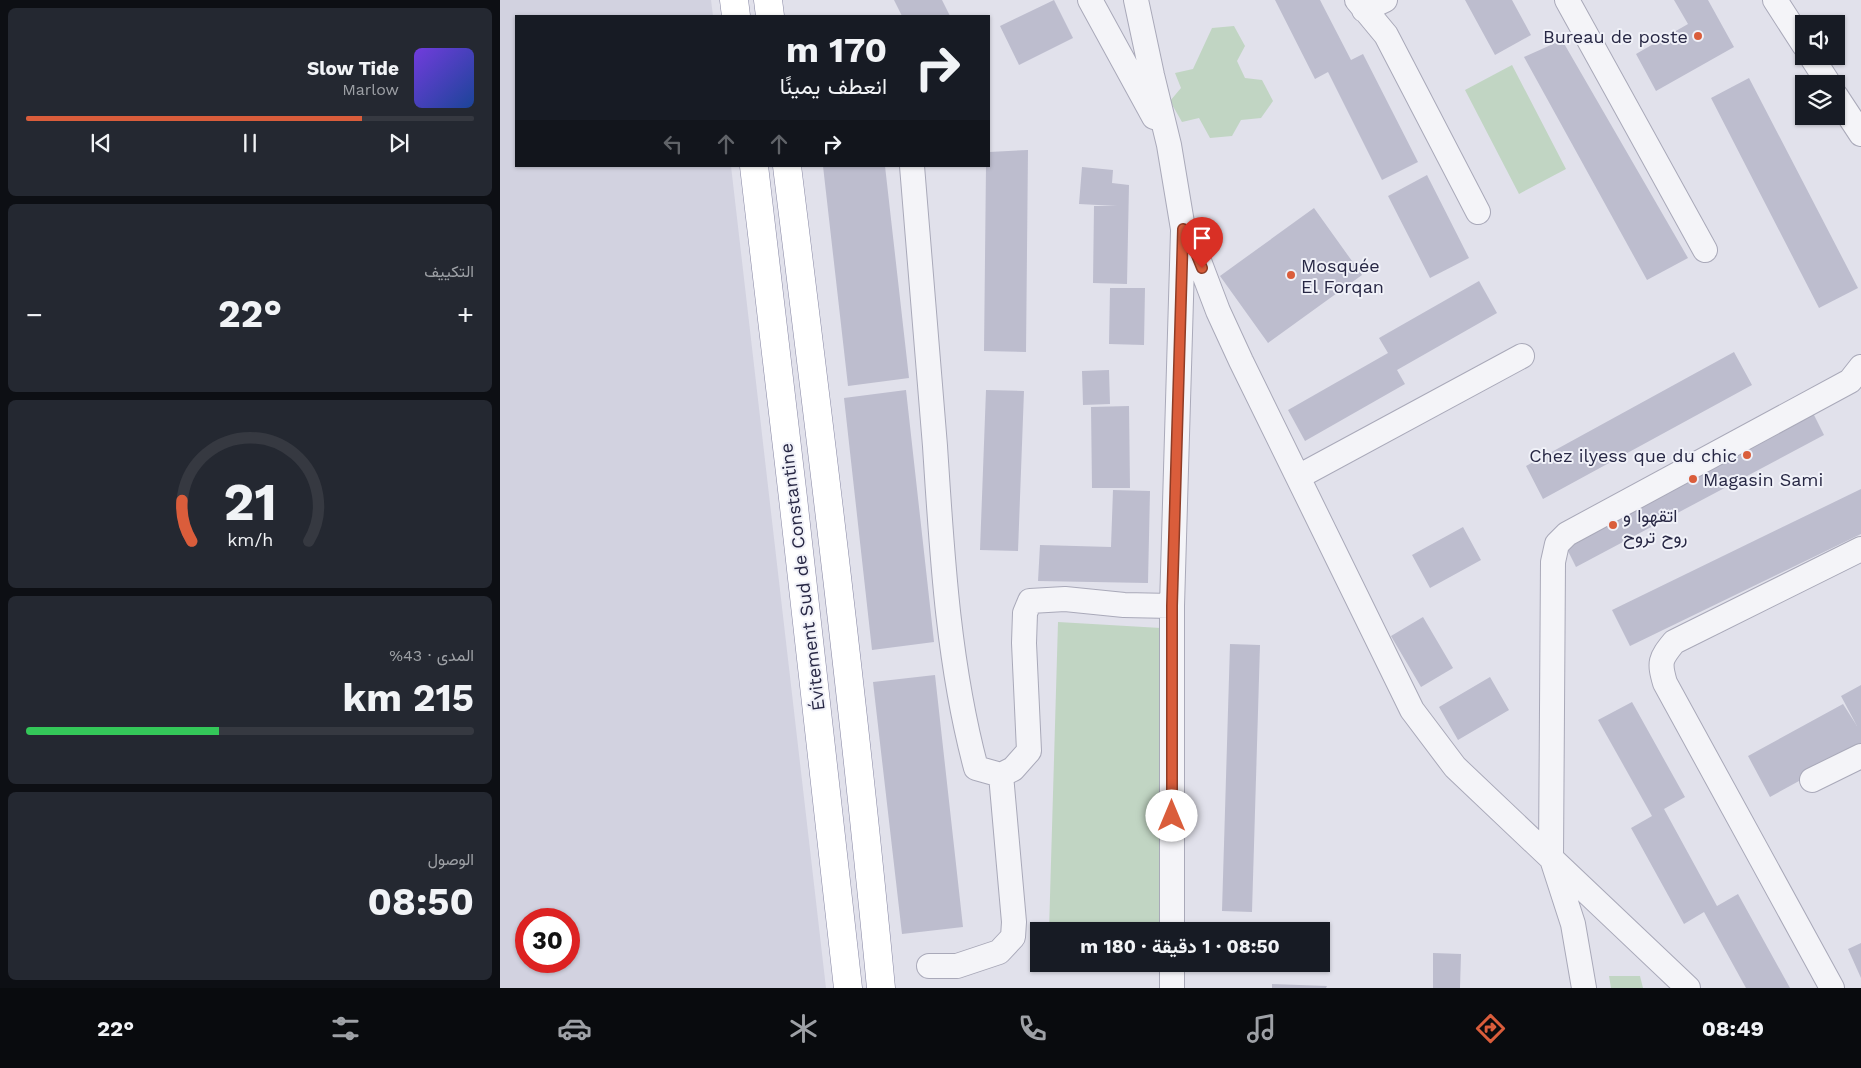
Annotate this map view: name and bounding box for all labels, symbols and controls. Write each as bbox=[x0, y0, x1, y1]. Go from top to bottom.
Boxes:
map controls bbox=[1795, 15, 1845, 125]
button: sound bbox=[1795, 15, 1845, 65]
place label: Bureau de poste bbox=[1543, 26, 1688, 47]
text: 170 m bbox=[786, 29, 887, 71]
marker: Bureau de poste bbox=[1692, 30, 1704, 42]
icon: right bbox=[905, 35, 970, 100]
text: Slow Tide bbox=[307, 57, 399, 80]
text: انعطف يمينًا bbox=[780, 74, 887, 99]
button: layers bbox=[1795, 75, 1845, 125]
text: Marlow bbox=[342, 80, 399, 99]
icon: previous bbox=[87, 129, 115, 157]
icon: pause bbox=[236, 129, 264, 157]
icon: next bbox=[385, 129, 413, 157]
icon: left bbox=[659, 130, 687, 158]
icon: ahead bbox=[712, 130, 740, 158]
icon: ahead bbox=[765, 130, 793, 158]
icon: right bbox=[818, 130, 846, 158]
pin bbox=[1181, 217, 1223, 268]
icon: arrive bbox=[1188, 224, 1216, 252]
place label: Mosquée El Forqan bbox=[1301, 255, 1384, 297]
text: التكييف bbox=[424, 262, 474, 281]
marker: Mosquée El Forqan bbox=[1285, 269, 1297, 281]
text: 22° bbox=[218, 292, 282, 336]
text: − bbox=[26, 298, 43, 331]
text: + bbox=[457, 298, 474, 331]
street label: Évitement Sud de Constantine bbox=[775, 442, 829, 712]
place label: Chez ilyess que du chic bbox=[1529, 445, 1737, 466]
marker: Chez ilyess que du chic bbox=[1741, 449, 1753, 461]
place label: Magasin Sami bbox=[1703, 469, 1823, 490]
text: 21 bbox=[223, 472, 277, 533]
marker: Magasin Sami bbox=[1687, 473, 1699, 485]
place label: اتقهوا و روح تروح bbox=[1623, 505, 1687, 549]
marker: اتقهوا و روح تروح bbox=[1607, 519, 1619, 531]
text: km/h bbox=[227, 529, 273, 550]
text: المدى · 43% bbox=[389, 646, 474, 665]
text: 215 km bbox=[343, 676, 474, 720]
position arrow bbox=[1145, 789, 1197, 841]
text: الوصول bbox=[428, 850, 474, 869]
text: 08:50 bbox=[368, 880, 474, 924]
speed limit sign: 30 bbox=[515, 908, 580, 973]
text: 08:50 · 1 دقيقة · 180 m bbox=[1080, 935, 1280, 958]
icon: filters bbox=[328, 1011, 363, 1046]
icon: car bbox=[557, 1011, 592, 1046]
icon: climate bbox=[786, 1011, 821, 1046]
icon: phone bbox=[1015, 1011, 1050, 1046]
icon: music bbox=[1244, 1011, 1279, 1046]
icon: directions bbox=[1473, 1011, 1508, 1046]
text: 22° bbox=[97, 1016, 134, 1041]
text: 08:49 bbox=[1702, 1016, 1764, 1041]

